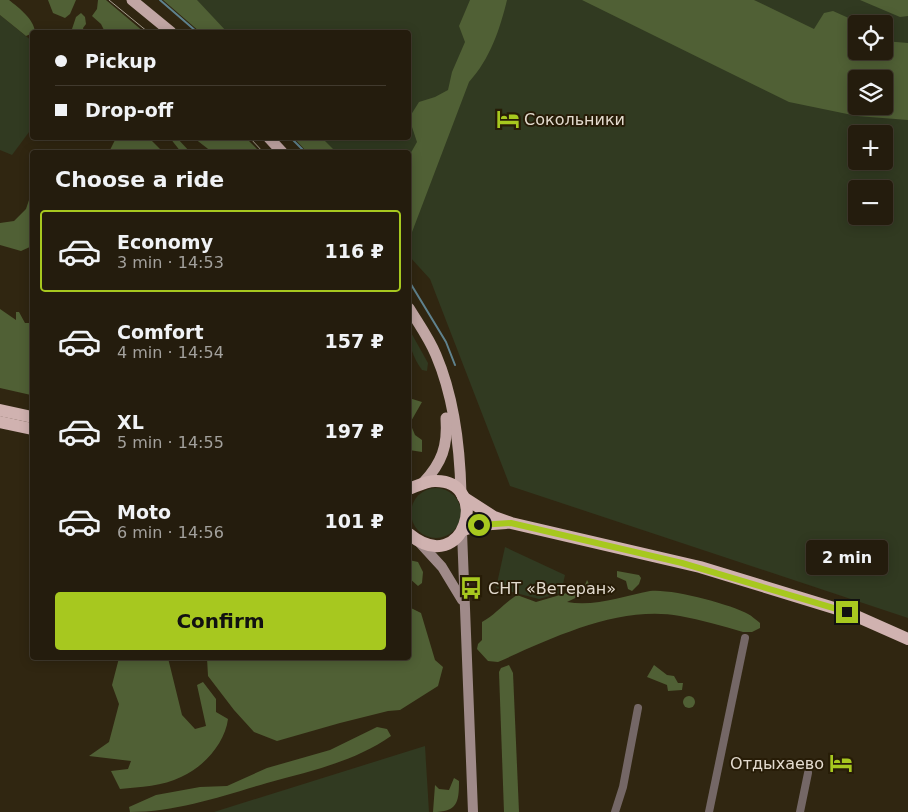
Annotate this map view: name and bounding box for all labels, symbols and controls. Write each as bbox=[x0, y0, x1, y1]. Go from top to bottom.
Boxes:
map controls bbox=[848, 15, 893, 225]
button: locate bbox=[848, 15, 893, 60]
text: Pickup bbox=[85, 50, 156, 72]
button: layers bbox=[848, 70, 893, 115]
text: Drop-off bbox=[85, 99, 173, 121]
hotel icon: Сокольники bbox=[495, 106, 521, 132]
place label: Сокольники bbox=[524, 110, 625, 129]
button: + bbox=[848, 125, 893, 170]
text: Choose a ride bbox=[55, 167, 224, 192]
button: − bbox=[848, 180, 893, 225]
icon: car bbox=[57, 229, 102, 274]
text: Economy bbox=[117, 231, 213, 253]
text: 116 ₽ bbox=[325, 240, 384, 262]
text: 3 min · 14:53 bbox=[117, 253, 224, 272]
icon: car bbox=[57, 319, 102, 364]
text: Comfort bbox=[117, 321, 204, 343]
text: 157 ₽ bbox=[325, 330, 384, 352]
text: 4 min · 14:54 bbox=[117, 343, 224, 362]
icon: car bbox=[57, 409, 102, 454]
text: XL bbox=[117, 411, 144, 433]
text: 197 ₽ bbox=[325, 420, 384, 442]
text: 5 min · 14:55 bbox=[117, 433, 224, 452]
icon: car bbox=[57, 499, 102, 544]
text: Moto bbox=[117, 501, 171, 523]
text: 101 ₽ bbox=[325, 510, 384, 532]
route start bbox=[468, 514, 490, 536]
text: 6 min · 14:56 bbox=[117, 523, 224, 542]
callout: 2 min bbox=[806, 540, 888, 574]
text: 2 min bbox=[822, 548, 872, 567]
bus stop icon: СНТ «Ветеран» bbox=[458, 575, 484, 601]
place label: СНТ «Ветеран» bbox=[488, 579, 616, 598]
button: Confirm bbox=[55, 592, 386, 650]
route end bbox=[836, 601, 858, 623]
hotel icon: Отдыхаево bbox=[828, 750, 854, 776]
place label: Отдыхаево bbox=[730, 754, 824, 773]

